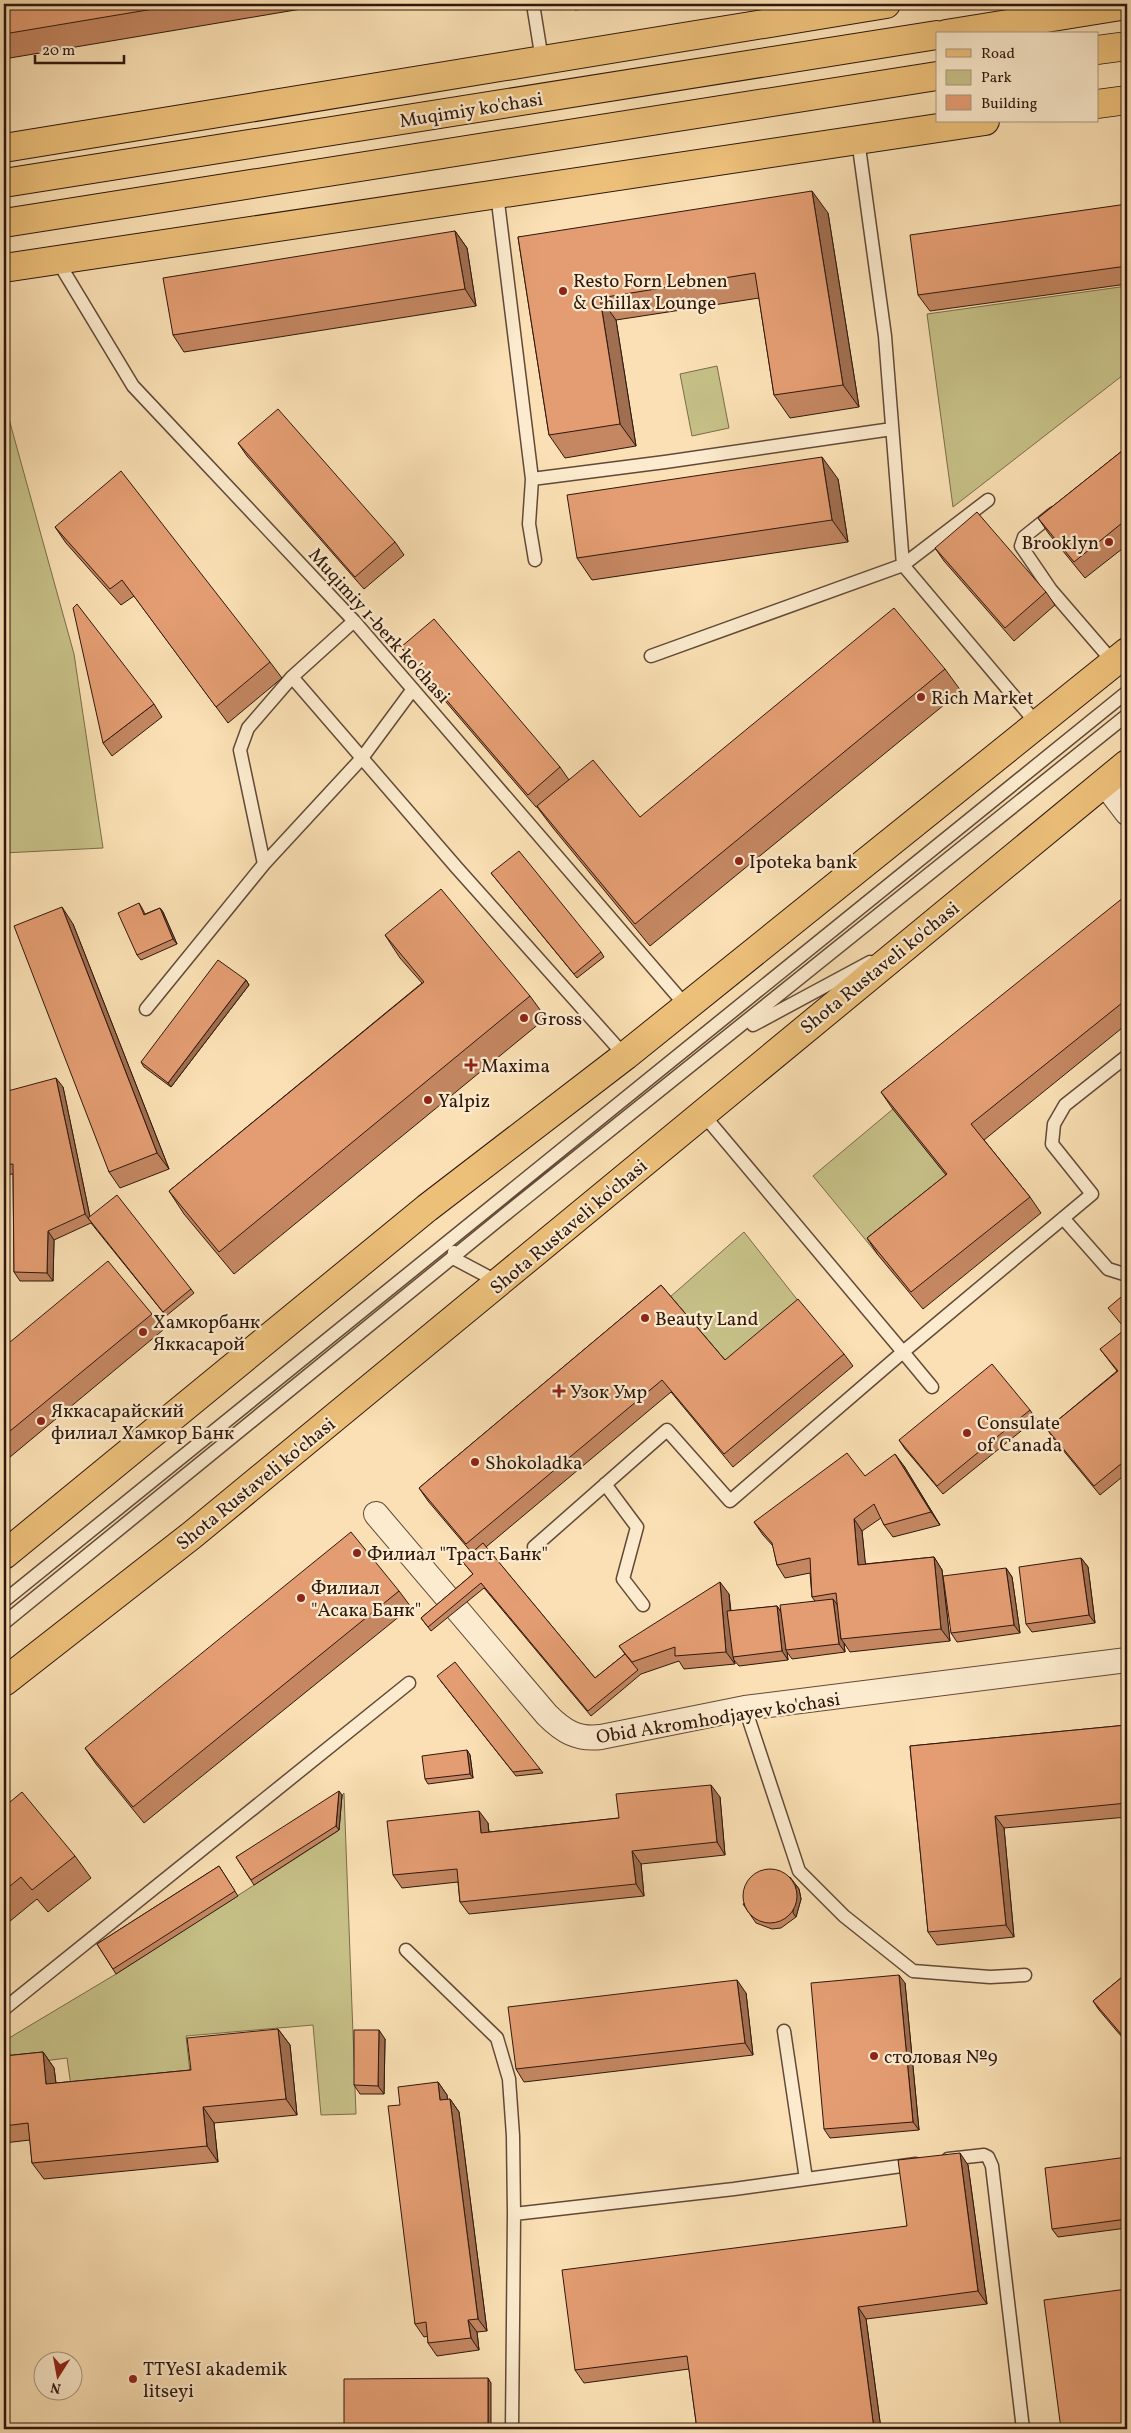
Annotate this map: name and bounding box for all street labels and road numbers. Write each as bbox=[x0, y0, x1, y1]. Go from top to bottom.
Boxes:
street label: Muqimiy ko'chasi bbox=[398, 87, 545, 135]
street label: Muqimiy 1-berk ko'chasi bbox=[302, 543, 456, 710]
street label: Shota Rustaveli ko'chasi bbox=[795, 896, 966, 1041]
street label: Shota Rustaveli ko'chasi bbox=[485, 1154, 654, 1301]
street label: Shota Rustaveli ko'chasi bbox=[171, 1412, 342, 1557]
street label: Obid Akromhodjayev ko'chasi bbox=[594, 1687, 842, 1751]

